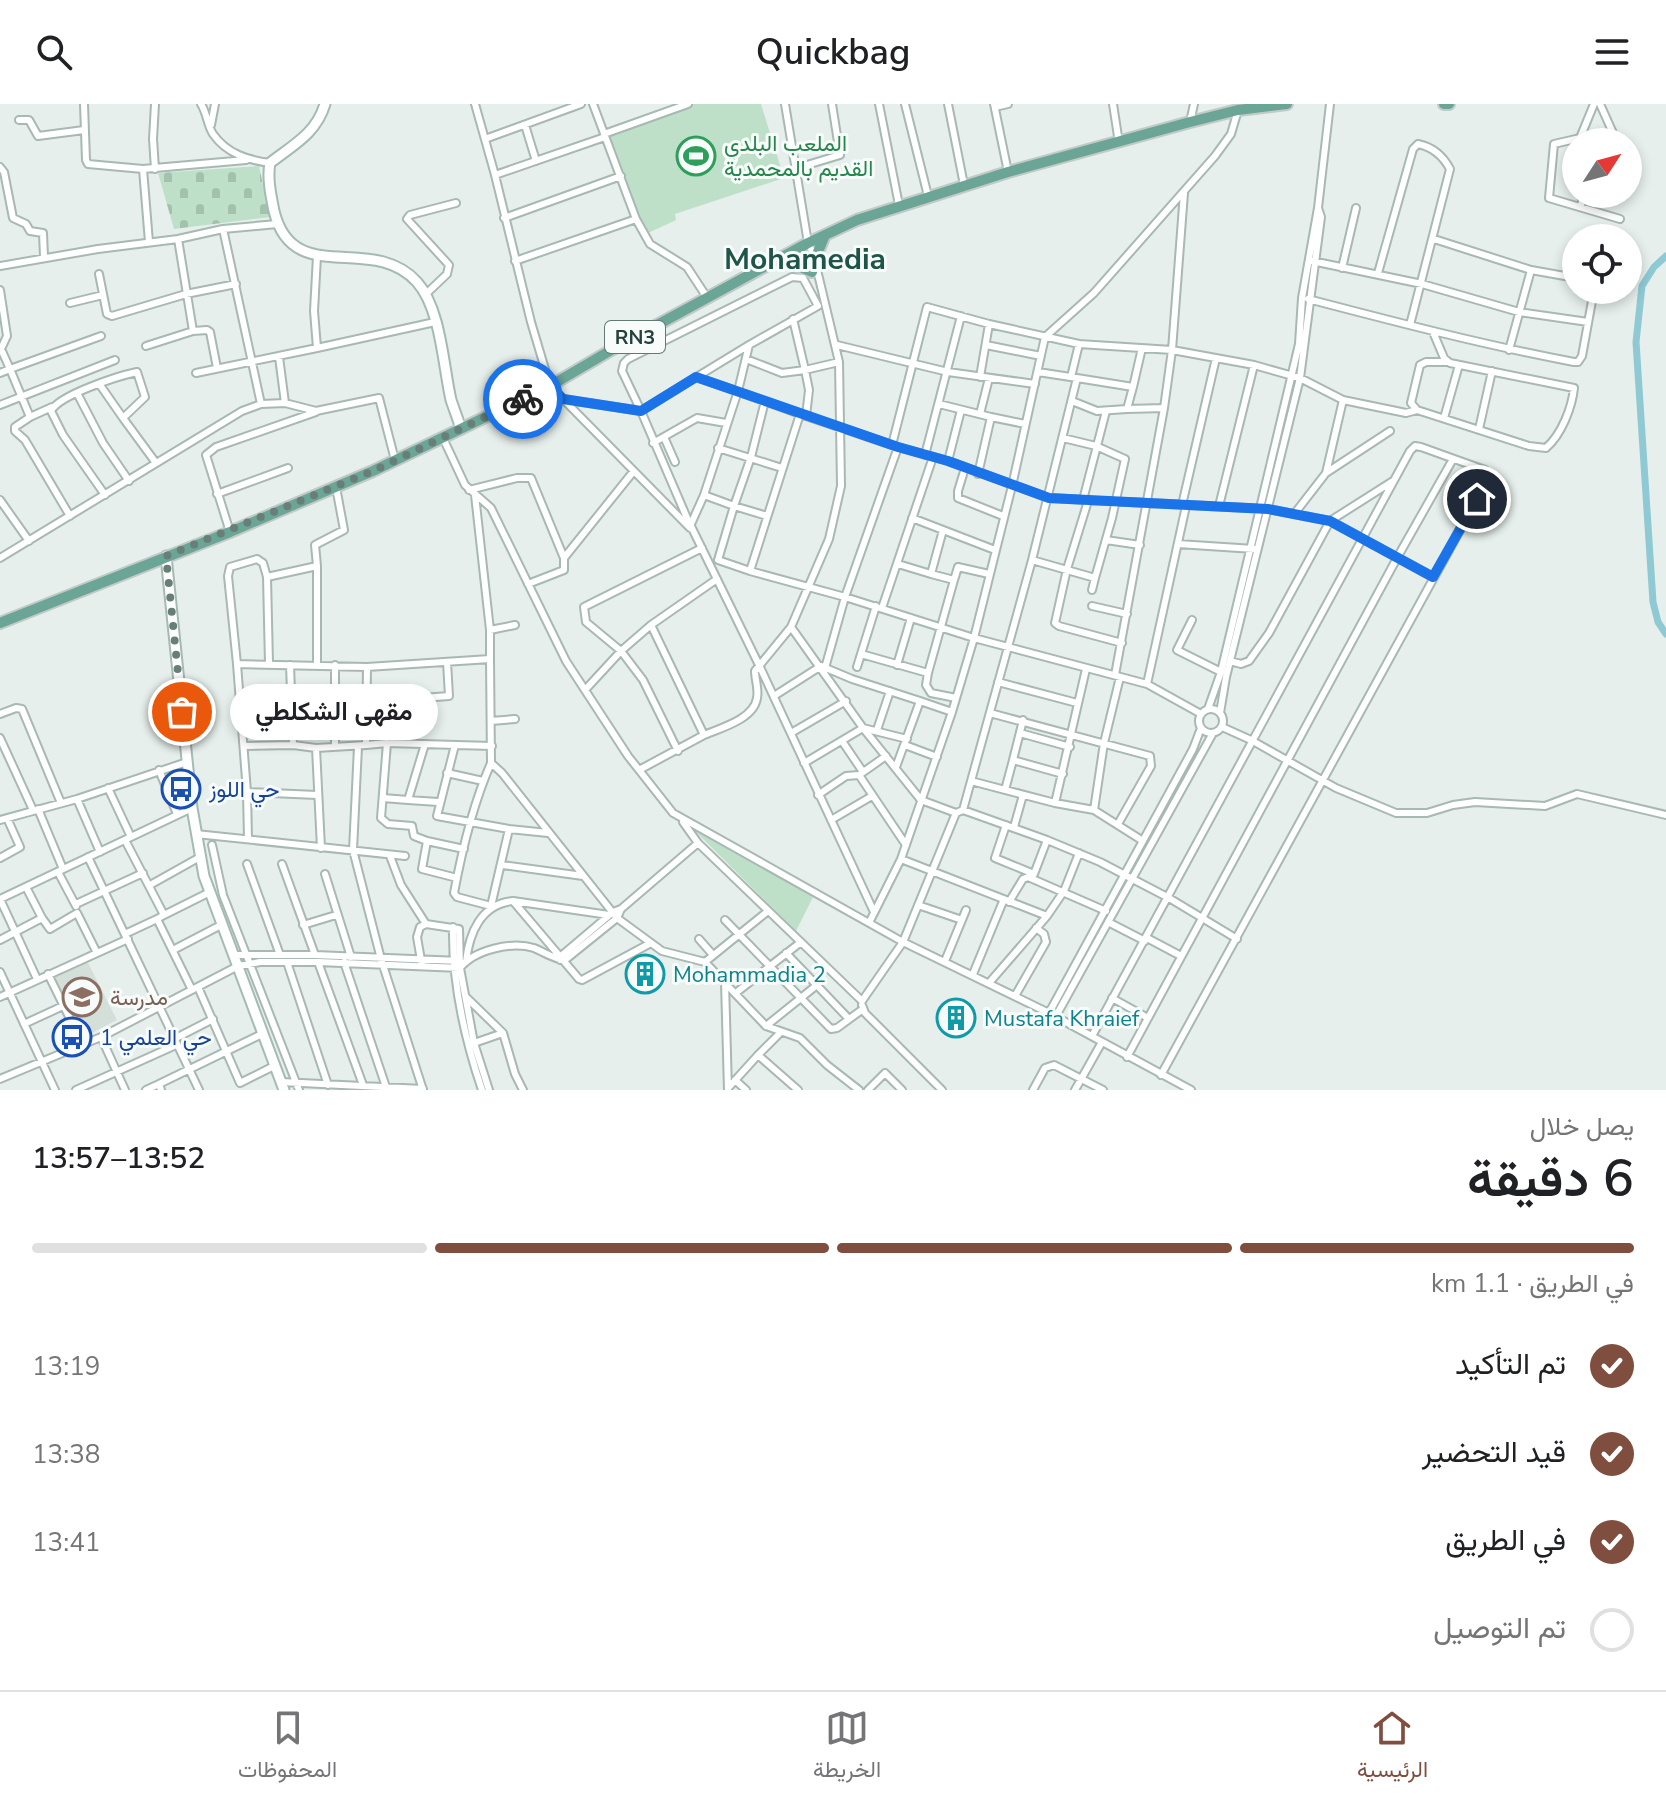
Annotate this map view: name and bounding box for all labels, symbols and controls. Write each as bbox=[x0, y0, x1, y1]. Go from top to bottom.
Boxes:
text: Quickbag bbox=[756, 28, 910, 77]
icon: search bbox=[32, 30, 76, 74]
icon: menu bbox=[1590, 30, 1634, 74]
north arrow bbox=[1562, 128, 1642, 208]
map controls bbox=[1562, 128, 1642, 304]
place label: الملعب البلدي القديم بالمحمدية bbox=[724, 129, 873, 184]
sports icon: الملعب البلدي القديم بالمحمدية bbox=[675, 135, 717, 177]
button: locate bbox=[1562, 224, 1642, 304]
district label: Mohamedia bbox=[724, 239, 886, 280]
road number: RN3 bbox=[605, 321, 665, 353]
courier bbox=[483, 359, 563, 439]
icon: bike bbox=[501, 377, 545, 421]
pin bbox=[1443, 465, 1511, 533]
icon: home bbox=[1455, 477, 1499, 521]
pin bbox=[148, 678, 216, 746]
callout: مقهى الشكلطي bbox=[230, 684, 438, 740]
icon: bag bbox=[160, 690, 204, 734]
text: مقهى الشكلطي bbox=[255, 694, 413, 729]
bus stop icon: حي اللوز bbox=[160, 768, 202, 810]
place label: حي اللوز bbox=[208, 775, 279, 808]
building icon: Mohammadia 2 bbox=[624, 953, 666, 995]
place label: Mohammadia 2 bbox=[673, 960, 826, 990]
school or university icon: مدرسة bbox=[61, 976, 103, 1018]
place label: مدرسة bbox=[110, 983, 168, 1013]
building icon: Mustafa Khraief bbox=[935, 997, 977, 1039]
place label: Mustafa Khraief bbox=[984, 1004, 1140, 1034]
bus stop icon: حي العلمي 1 bbox=[51, 1016, 93, 1058]
place label: حي العلمي 1 bbox=[100, 1023, 212, 1056]
text: يصل خلال bbox=[1530, 1109, 1634, 1144]
text: 13:52–13:57 bbox=[32, 1138, 205, 1179]
text: 6 دقيقة bbox=[1467, 1143, 1634, 1214]
text: في الطريق · 1.1 km bbox=[1431, 1266, 1634, 1301]
text: تم التأكيد bbox=[1455, 1344, 1566, 1385]
icon: check bbox=[1590, 1344, 1634, 1388]
text: 13:19 bbox=[32, 1349, 100, 1384]
text: قيد التحضير bbox=[1422, 1432, 1566, 1473]
icon: check bbox=[1590, 1432, 1634, 1476]
text: 13:38 bbox=[32, 1437, 100, 1472]
text: في الطريق bbox=[1445, 1520, 1566, 1561]
icon: check bbox=[1590, 1520, 1634, 1564]
text: 13:41 bbox=[32, 1525, 100, 1560]
text: تم التوصيل bbox=[1433, 1608, 1566, 1649]
tab: المحفوظات bbox=[238, 1706, 337, 1789]
tab: الخريطة bbox=[813, 1706, 881, 1789]
tab: الرئيسية bbox=[1357, 1706, 1428, 1789]

